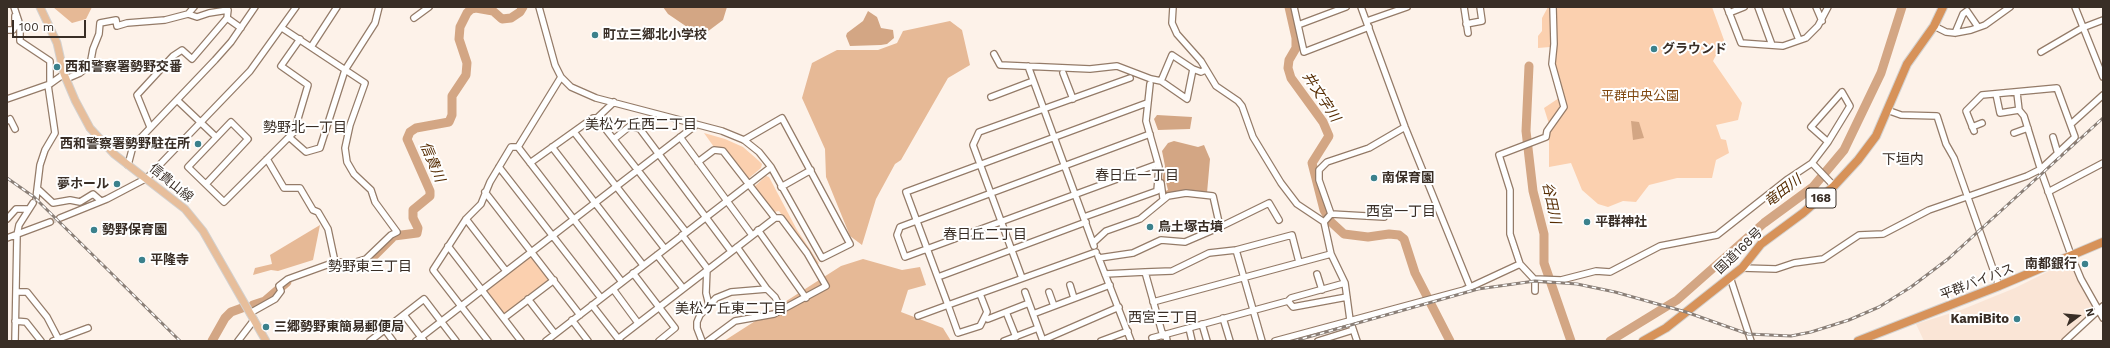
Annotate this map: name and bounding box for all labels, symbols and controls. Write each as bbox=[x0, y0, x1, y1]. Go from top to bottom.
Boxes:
scale bar bbox=[14, 12, 88, 38]
text: 100 m bbox=[19, 20, 54, 34]
place label: 町立三郷北小学校 bbox=[603, 27, 707, 43]
marker: 町立三郷北小学校 bbox=[590, 30, 600, 40]
place label: グラウンド bbox=[1662, 41, 1727, 57]
marker: グラウンド bbox=[1649, 44, 1659, 54]
place label: 西和警察署勢野交番 bbox=[65, 59, 182, 75]
marker: 西和警察署勢野交番 bbox=[52, 62, 62, 72]
water label: 井文字川 bbox=[1299, 69, 1343, 125]
park label: 平群中央公園 bbox=[1601, 88, 1679, 104]
district label: 美松ケ丘西二丁目 bbox=[585, 117, 697, 133]
district label: 勢野北一丁目 bbox=[263, 120, 347, 136]
place label: 西和警察署勢野駐在所 bbox=[60, 136, 190, 152]
marker: 西和警察署勢野駐在所 bbox=[193, 139, 203, 149]
water label: 信貴川 bbox=[416, 139, 448, 185]
district label: 下垣内 bbox=[1882, 152, 1924, 168]
street label: 信貴山線 bbox=[146, 161, 196, 205]
district label: 春日丘一丁目 bbox=[1095, 168, 1179, 184]
place label: 南保育園 bbox=[1382, 170, 1434, 186]
water label: 竜田川 bbox=[1761, 172, 1805, 210]
marker: 南保育園 bbox=[1369, 173, 1379, 183]
place label: 夢ホール bbox=[57, 176, 109, 192]
marker: 夢ホール bbox=[112, 179, 122, 189]
water label: 谷田川 bbox=[1538, 181, 1564, 225]
road number: 168 bbox=[1806, 188, 1836, 208]
district label: 西宮一丁目 bbox=[1366, 204, 1436, 220]
place label: 平群神社 bbox=[1595, 214, 1647, 230]
marker: 平群神社 bbox=[1582, 217, 1592, 227]
place label: 鳥土塚古墳 bbox=[1158, 219, 1223, 235]
place label: 勢野保育園 bbox=[102, 222, 167, 238]
marker: 鳥土塚古墳 bbox=[1145, 222, 1155, 232]
marker: 勢野保育園 bbox=[89, 225, 99, 235]
street label: 国道168号 bbox=[1712, 225, 1766, 277]
district label: 春日丘二丁目 bbox=[943, 227, 1027, 243]
place label: 平隆寺 bbox=[150, 252, 189, 268]
marker: 平隆寺 bbox=[137, 255, 147, 265]
place label: 南都銀行 bbox=[2025, 256, 2077, 272]
district label: 勢野東三丁目 bbox=[328, 259, 412, 275]
marker: 南都銀行 bbox=[2080, 259, 2090, 269]
street label: 平群バイパス bbox=[1938, 261, 2016, 303]
north arrow bbox=[2058, 296, 2098, 336]
district label: 美松ケ丘東二丁目 bbox=[675, 301, 787, 317]
text: N bbox=[2083, 307, 2097, 318]
district label: 西宮三丁目 bbox=[1128, 310, 1198, 326]
place label: KamiBito bbox=[1950, 311, 2009, 327]
marker: KamiBito bbox=[2012, 314, 2022, 324]
place label: 三郷勢野東簡易郵便局 bbox=[274, 319, 404, 335]
marker: 三郷勢野東簡易郵便局 bbox=[261, 322, 271, 332]

